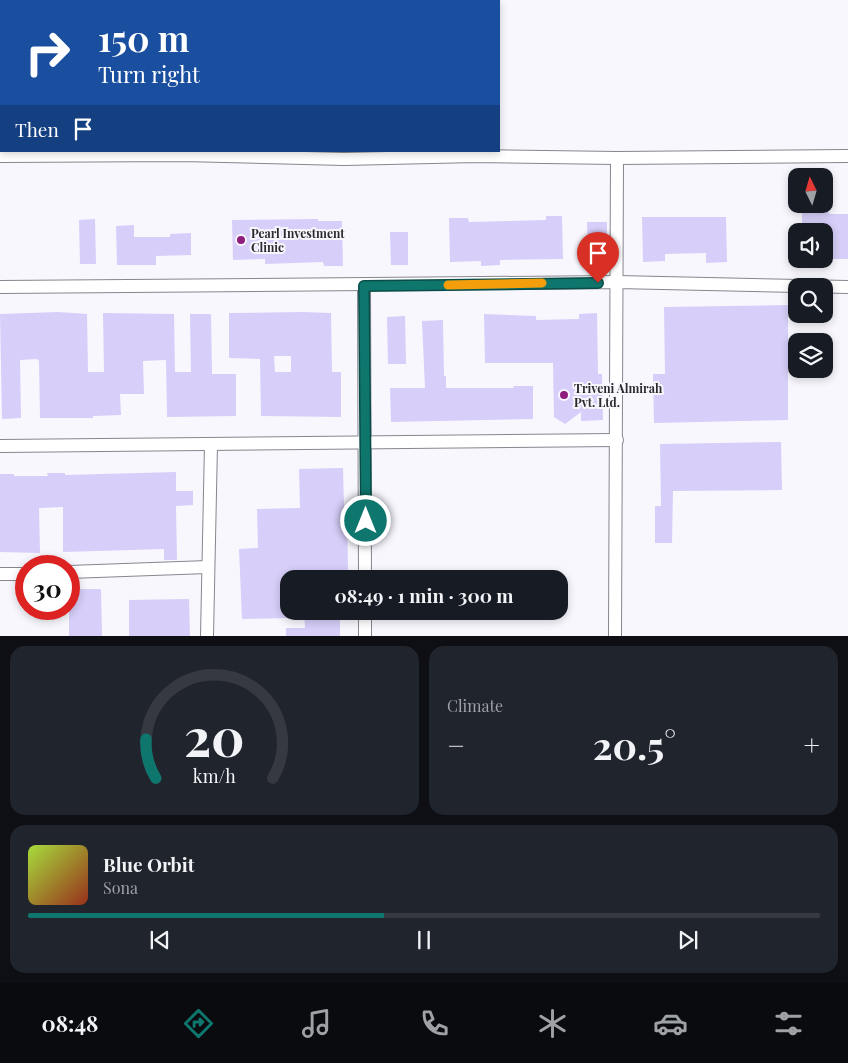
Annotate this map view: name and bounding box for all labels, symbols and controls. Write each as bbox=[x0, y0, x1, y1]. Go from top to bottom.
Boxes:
text: 150 m bbox=[98, 14, 189, 61]
icon: right bbox=[15, 20, 80, 85]
text: Turn right bbox=[98, 59, 200, 89]
icon: arrive bbox=[69, 115, 97, 143]
text: Then bbox=[15, 116, 59, 142]
north arrow bbox=[788, 168, 832, 212]
map controls bbox=[788, 168, 833, 378]
button: sound bbox=[788, 223, 833, 268]
place label: Pearl Investment Clinic bbox=[251, 225, 345, 255]
pin bbox=[577, 232, 619, 283]
marker: Pearl Investment Clinic bbox=[235, 234, 247, 246]
icon: arrive bbox=[584, 239, 612, 267]
button: search bbox=[788, 278, 833, 323]
button: layers bbox=[788, 333, 833, 378]
place label: Triveni Almirah Pvt. Ltd. bbox=[574, 380, 663, 410]
marker: Triveni Almirah Pvt. Ltd. bbox=[558, 389, 570, 401]
position arrow bbox=[339, 494, 391, 546]
speed limit sign: 30 bbox=[15, 555, 80, 620]
text: 08:49 · 1 min · 300 m bbox=[334, 582, 514, 608]
text: Climate bbox=[447, 695, 503, 716]
text: 20 bbox=[184, 701, 245, 770]
text: 20.5° bbox=[593, 719, 676, 770]
text: − bbox=[447, 726, 465, 763]
text: + bbox=[804, 726, 820, 763]
text: km/h bbox=[193, 764, 236, 787]
text: Blue Orbit bbox=[103, 851, 194, 877]
text: Sona bbox=[103, 877, 138, 898]
icon: previous bbox=[146, 926, 174, 954]
icon: pause bbox=[410, 926, 438, 954]
icon: next bbox=[674, 926, 702, 954]
icon: directions bbox=[181, 1006, 216, 1041]
icon: music bbox=[299, 1006, 334, 1041]
icon: phone bbox=[417, 1006, 452, 1041]
icon: climate bbox=[535, 1006, 570, 1041]
icon: car bbox=[653, 1006, 688, 1041]
icon: filters bbox=[771, 1006, 806, 1041]
text: 08:48 bbox=[42, 1008, 98, 1038]

